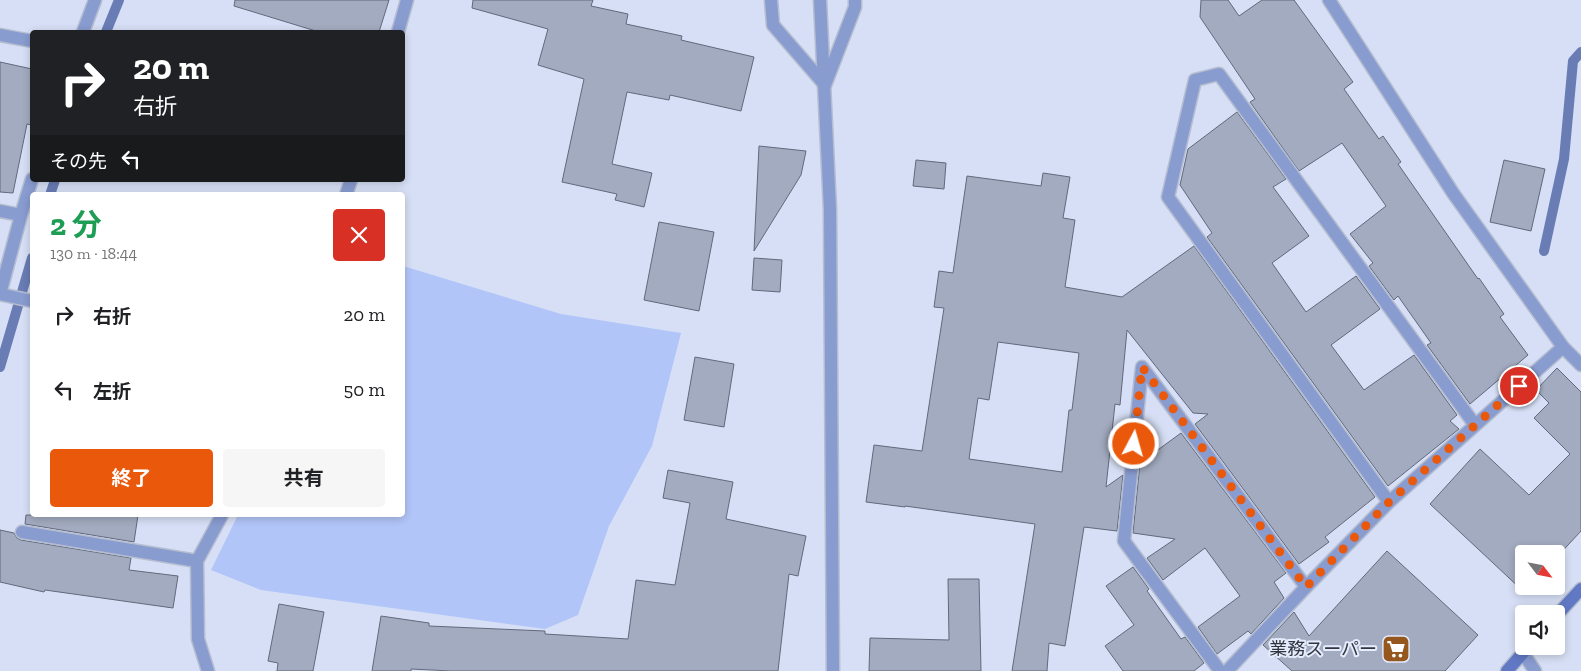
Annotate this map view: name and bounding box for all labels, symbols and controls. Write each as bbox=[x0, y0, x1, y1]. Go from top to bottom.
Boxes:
text: 20 m bbox=[133, 46, 209, 88]
icon: right bbox=[50, 50, 115, 115]
text: 右折 bbox=[133, 93, 177, 120]
icon: left bbox=[117, 145, 145, 173]
text: その先 bbox=[50, 150, 107, 173]
text: 2 分 bbox=[50, 207, 102, 243]
button: close bbox=[333, 209, 385, 261]
text: 130 m · 18:44 bbox=[50, 244, 137, 263]
icon: right bbox=[50, 301, 78, 329]
text: 20 m bbox=[344, 303, 385, 326]
text: 右折 bbox=[93, 305, 131, 328]
pin bbox=[1498, 365, 1540, 407]
icon: arrive bbox=[1505, 372, 1533, 400]
icon: left bbox=[50, 376, 78, 404]
text: 50 m bbox=[344, 378, 385, 401]
text: 左折 bbox=[93, 380, 131, 403]
position arrow bbox=[1107, 417, 1159, 469]
button: 終了 bbox=[50, 449, 213, 507]
button: 共有 bbox=[223, 449, 385, 507]
north arrow bbox=[1515, 545, 1565, 595]
map controls bbox=[1515, 545, 1565, 655]
button: sound bbox=[1515, 605, 1565, 655]
supermarket icon: 業務スーパー bbox=[1381, 634, 1411, 664]
place label: 業務スーパー bbox=[1269, 638, 1377, 660]

